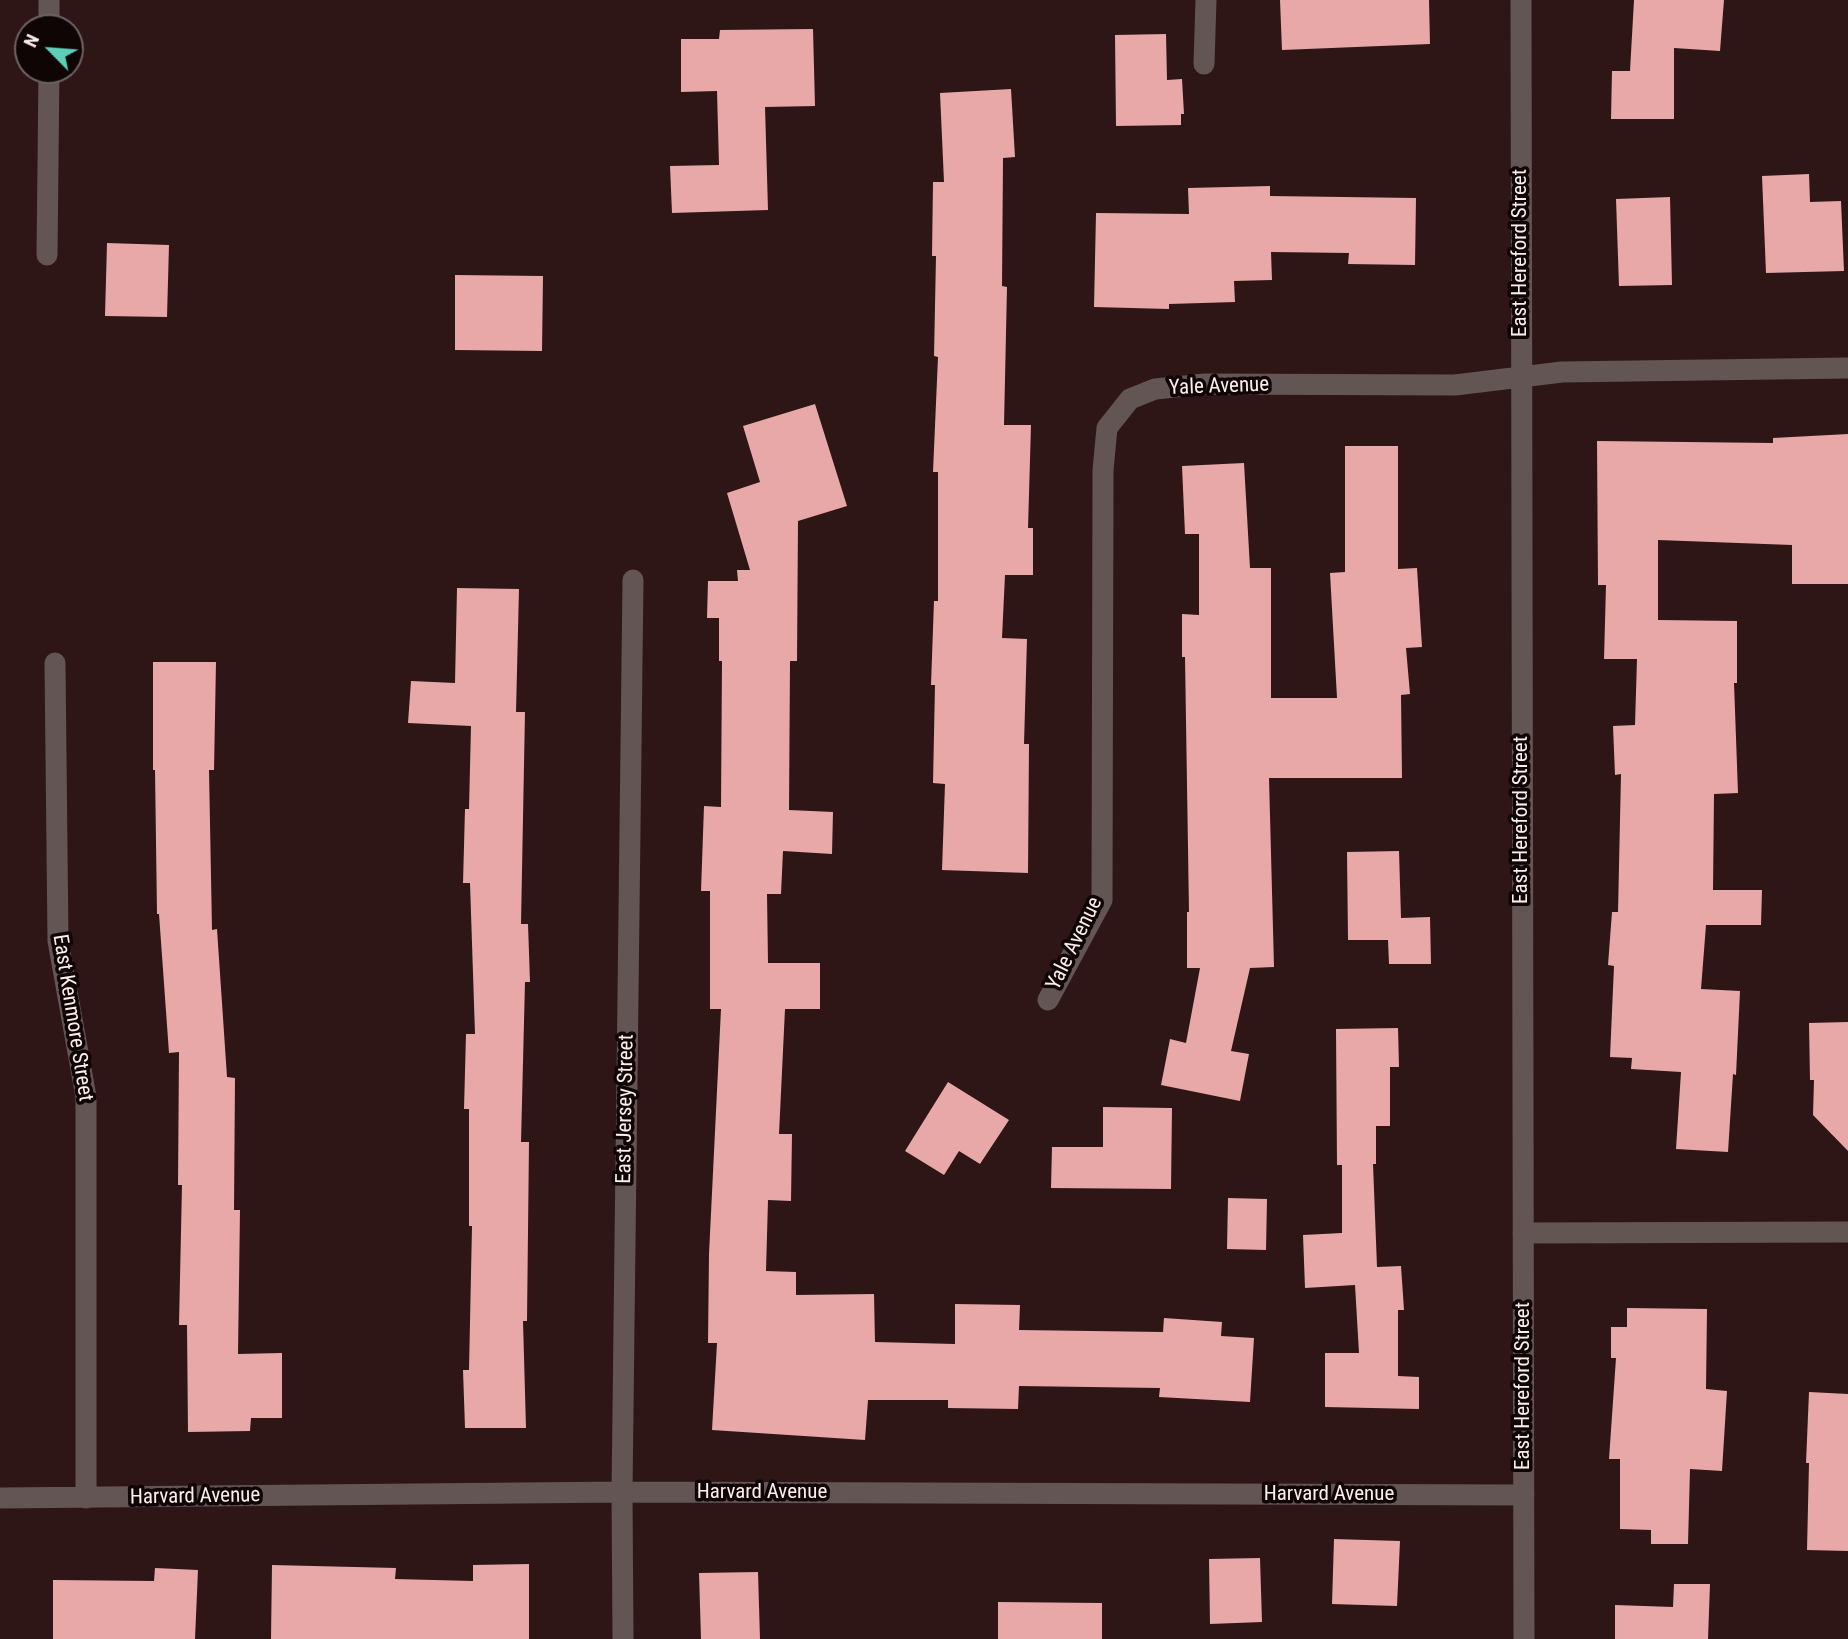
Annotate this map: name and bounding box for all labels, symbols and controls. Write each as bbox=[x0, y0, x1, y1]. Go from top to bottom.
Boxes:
north arrow bbox=[14, 14, 84, 84]
text: N bbox=[18, 31, 44, 51]
street label: East Hereford Street bbox=[1508, 169, 1534, 337]
street label: Yale Avenue bbox=[1168, 373, 1270, 401]
street label: East Hereford Street bbox=[1509, 736, 1535, 904]
street label: Yale Avenue bbox=[1042, 893, 1108, 995]
street label: East Kenmore Street bbox=[46, 933, 98, 1103]
street label: East Jersey Street bbox=[612, 1034, 640, 1184]
street label: East Hereford Street bbox=[1511, 1302, 1537, 1470]
street label: Harvard Avenue bbox=[697, 1480, 827, 1506]
street label: Harvard Avenue bbox=[1264, 1482, 1394, 1508]
street label: Harvard Avenue bbox=[130, 1483, 260, 1511]

